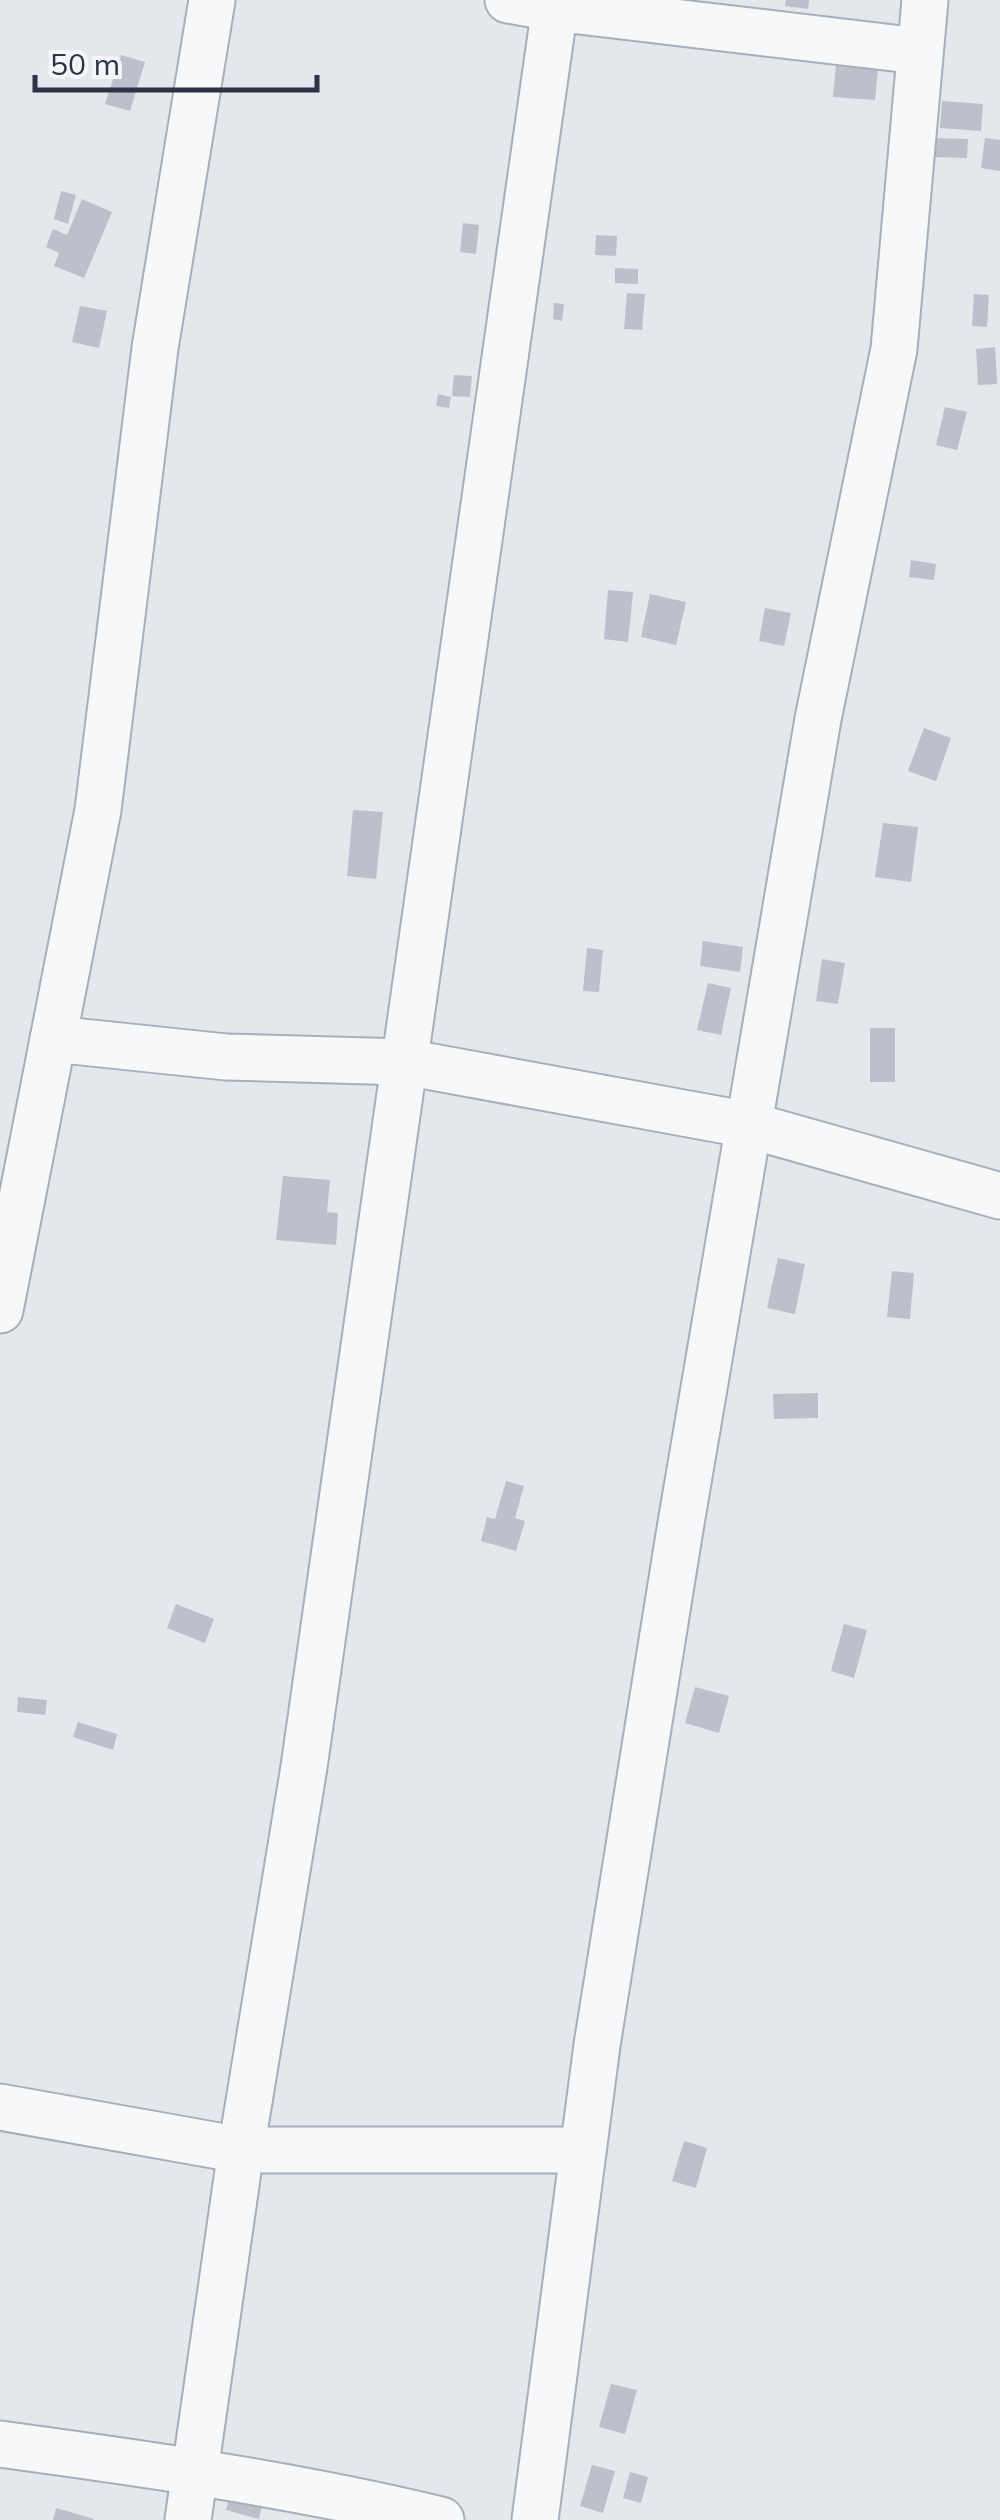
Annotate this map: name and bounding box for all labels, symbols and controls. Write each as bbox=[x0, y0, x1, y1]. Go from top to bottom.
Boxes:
scale bar bbox=[35, 30, 318, 92]
text: 50 m bbox=[50, 45, 120, 83]

